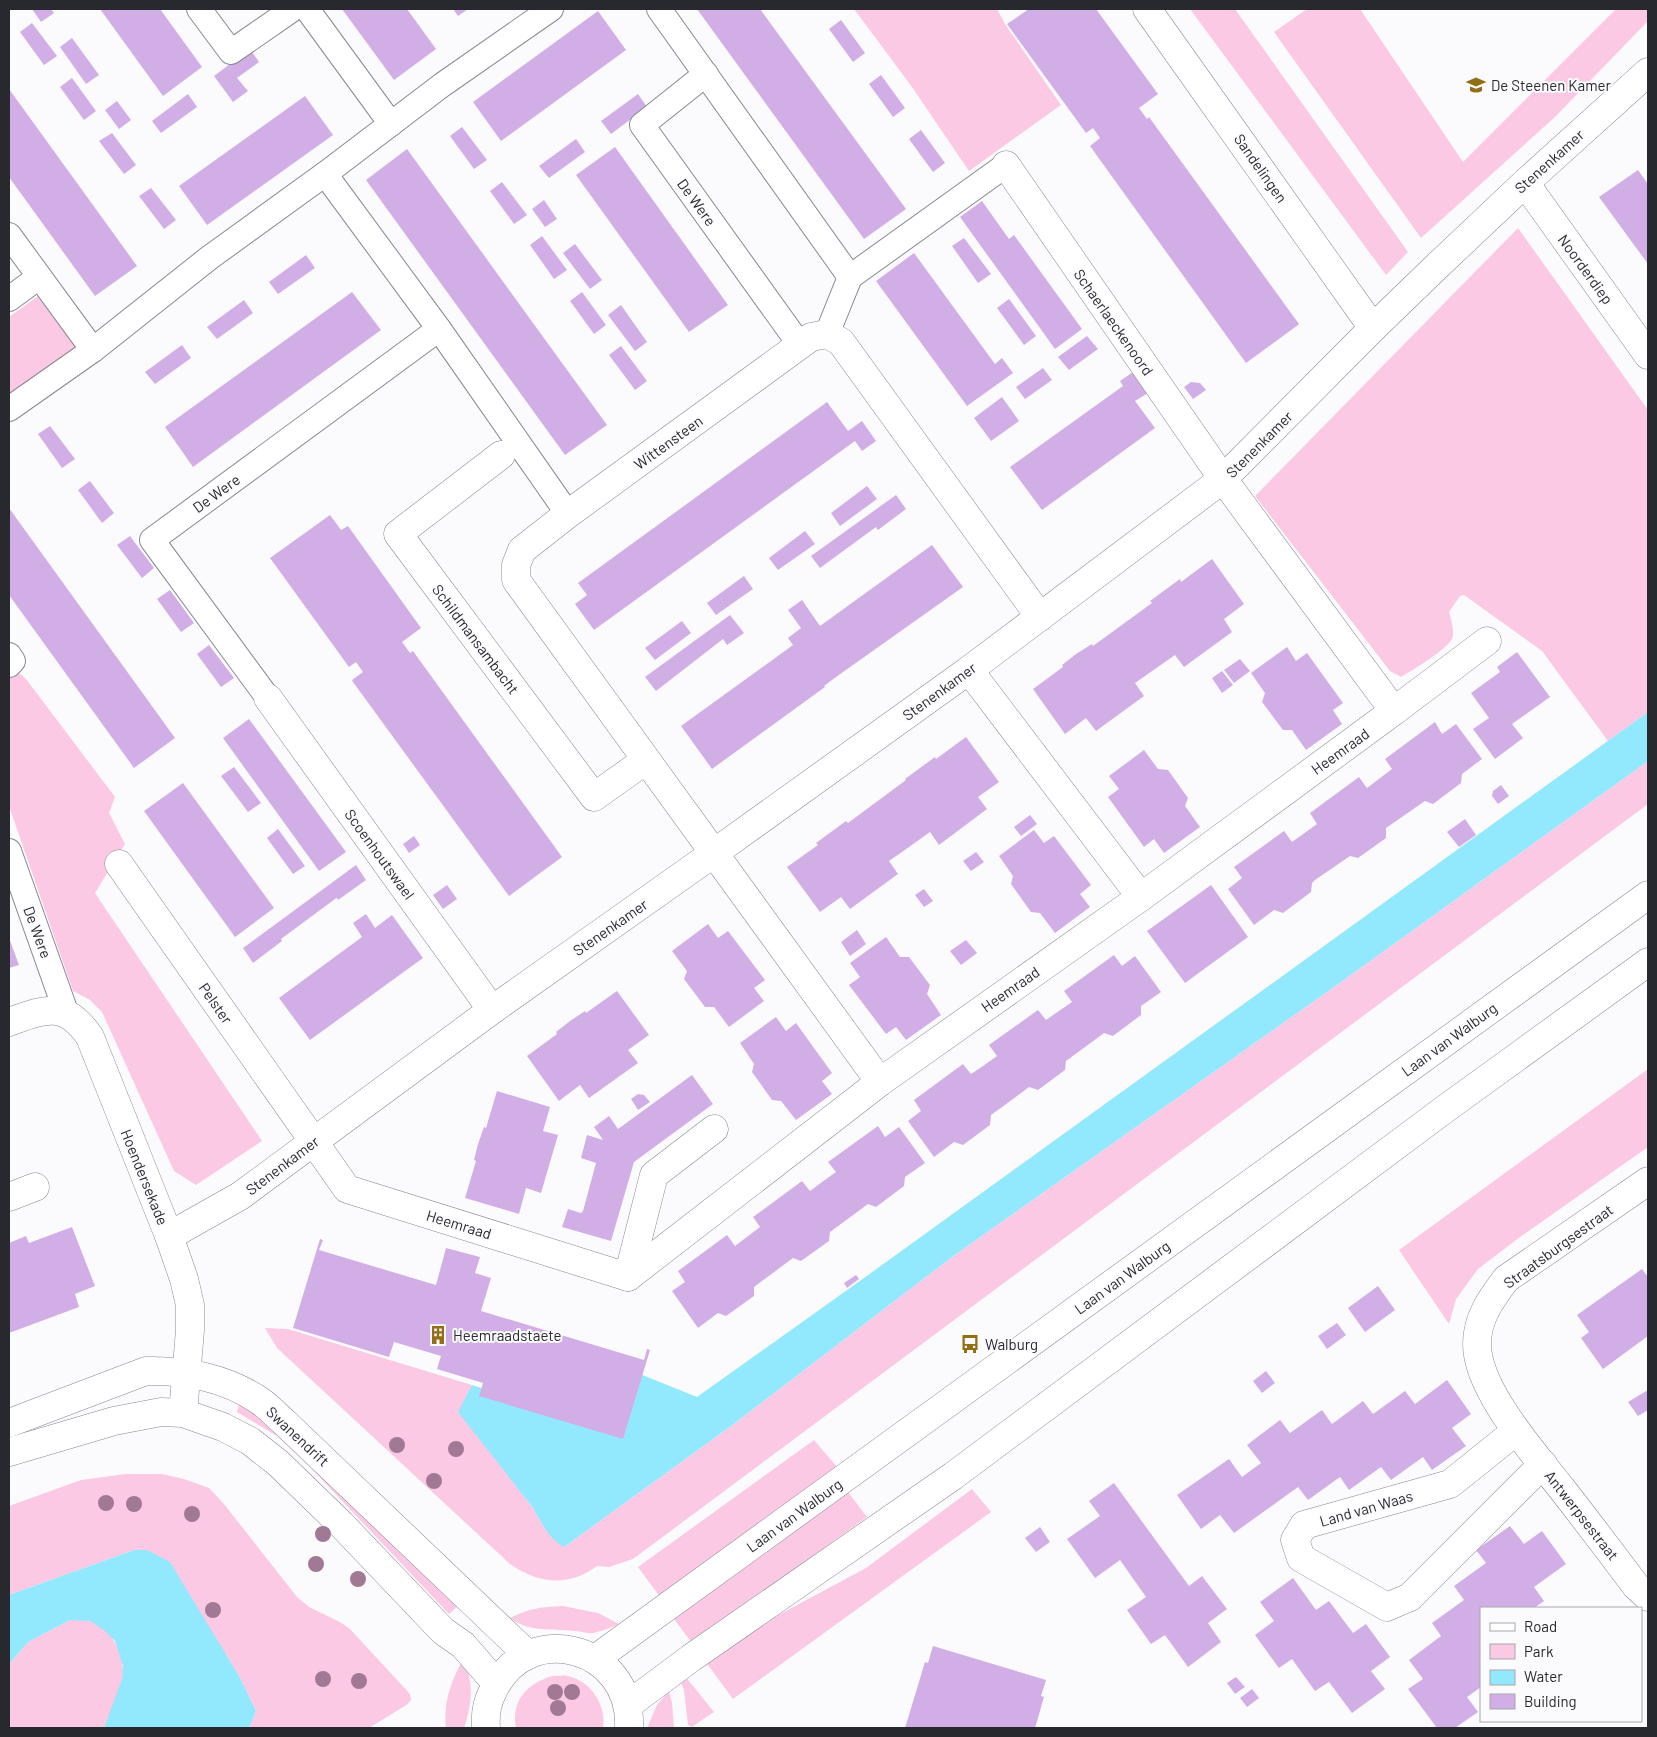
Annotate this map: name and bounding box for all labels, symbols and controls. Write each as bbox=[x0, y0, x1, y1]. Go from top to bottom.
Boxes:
school or university icon: De Steenen Kamer bbox=[1465, 74, 1487, 96]
place label: De Steenen Kamer bbox=[1491, 76, 1611, 94]
street label: Stenenkamer bbox=[1511, 125, 1588, 197]
street label: Sandelingen bbox=[1231, 130, 1291, 206]
street label: De Were bbox=[674, 175, 720, 229]
street label: Noorderdiep bbox=[1555, 231, 1617, 307]
street label: Schaerlaeckenoord bbox=[1071, 265, 1157, 379]
street label: Stenenkamer bbox=[1222, 407, 1296, 481]
street label: Wittensteen bbox=[630, 411, 706, 473]
street label: De Were bbox=[189, 470, 243, 516]
street label: Schildmansambacht bbox=[429, 581, 523, 697]
street label: Stenenkamer bbox=[899, 658, 980, 724]
street label: Heemraad bbox=[1308, 724, 1372, 778]
street label: Scoenhoutswael bbox=[341, 805, 419, 903]
street label: Stenenkamer bbox=[569, 894, 651, 959]
street label: De Were bbox=[20, 904, 56, 960]
street label: Heemraad bbox=[977, 962, 1043, 1016]
street label: Pelster bbox=[195, 979, 237, 1027]
street label: Laan van Walburg bbox=[1398, 998, 1500, 1080]
street label: Hoendersekade bbox=[118, 1126, 172, 1228]
street label: Stenenkamer bbox=[242, 1131, 323, 1198]
street label: Straatsburgsestraat bbox=[1500, 1200, 1616, 1292]
street label: Heemraad bbox=[424, 1206, 494, 1242]
street label: Laan van Walburg bbox=[1071, 1236, 1173, 1318]
building icon: Heemraadstaete bbox=[427, 1324, 449, 1346]
place label: Heemraadstaete bbox=[453, 1326, 562, 1344]
bus stop icon: Walburg bbox=[959, 1333, 981, 1355]
place label: Walburg bbox=[985, 1335, 1038, 1353]
street label: Swanendrift bbox=[263, 1402, 333, 1470]
street label: Antwerpsestraat bbox=[1541, 1467, 1623, 1563]
street label: Laan van Walburg bbox=[743, 1474, 845, 1556]
street label: Land van Waas bbox=[1317, 1486, 1415, 1530]
legend bbox=[1480, 1607, 1642, 1722]
text: Road bbox=[1524, 1617, 1557, 1635]
text: Park bbox=[1524, 1642, 1554, 1660]
text: Water bbox=[1524, 1667, 1563, 1685]
text: Building bbox=[1524, 1692, 1577, 1710]

